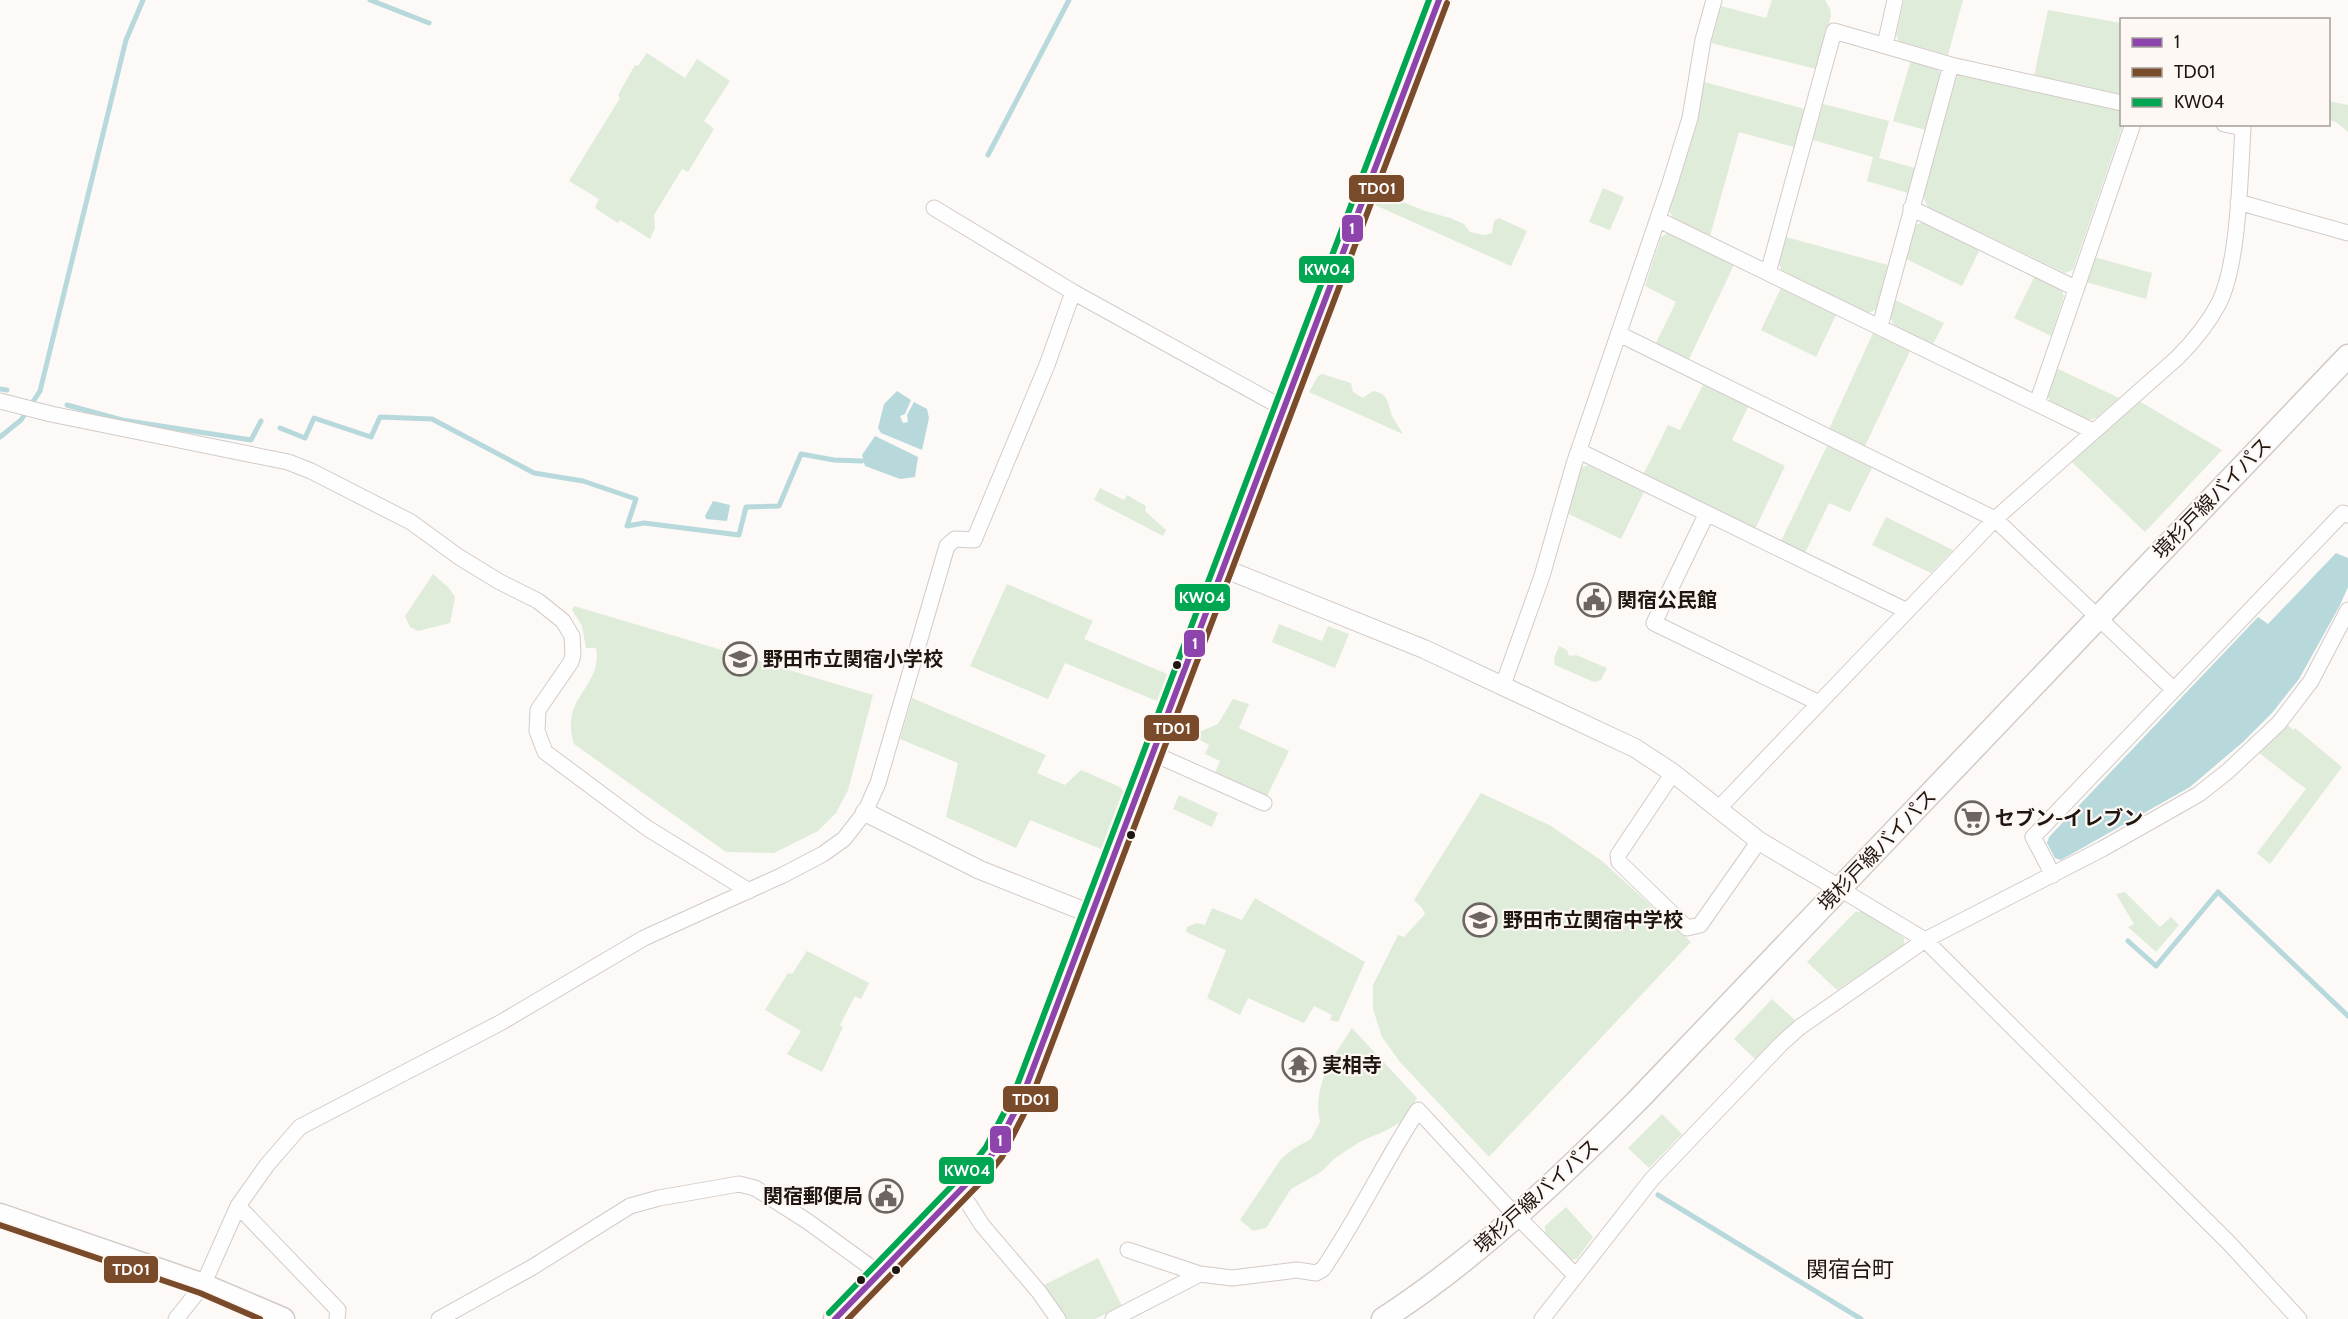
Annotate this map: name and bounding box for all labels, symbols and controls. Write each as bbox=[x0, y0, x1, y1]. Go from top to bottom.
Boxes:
legend bbox=[2120, 18, 2330, 126]
text: 1 bbox=[2174, 31, 2180, 53]
text: TD01 bbox=[2174, 61, 2215, 83]
text: KW04 bbox=[2174, 91, 2224, 113]
line badge: TD01 bbox=[1348, 174, 1405, 203]
text: TD01 bbox=[1358, 179, 1396, 198]
line badge: 1 bbox=[1341, 214, 1364, 243]
text: 1 bbox=[1349, 219, 1355, 238]
line badge: KW04 bbox=[1298, 255, 1355, 284]
text: KW04 bbox=[1304, 260, 1350, 279]
street label: 境杉戸線バイパス bbox=[2148, 432, 2276, 564]
public building icon: 関宿公民館 bbox=[1576, 582, 1612, 618]
line badge: KW04 bbox=[1174, 583, 1231, 612]
text: KW04 bbox=[1179, 588, 1225, 607]
place label: 関宿公民館 bbox=[1617, 588, 1717, 612]
line badge: 1 bbox=[1183, 629, 1206, 658]
text: 1 bbox=[1192, 634, 1198, 653]
school or university icon: 野田市立関宿小学校 bbox=[722, 641, 758, 677]
place label: 野田市立関宿小学校 bbox=[763, 647, 943, 671]
unlabelled marker bbox=[1171, 659, 1183, 671]
line badge: TD01 bbox=[1143, 714, 1200, 742]
text: TD01 bbox=[1153, 719, 1191, 738]
street label: 境杉戸線バイパス bbox=[1813, 784, 1941, 916]
supermarket icon: セブン-イレブン bbox=[1954, 800, 1990, 836]
place label: セブン-イレブン bbox=[1995, 806, 2143, 830]
unlabelled marker bbox=[1125, 829, 1137, 841]
school or university icon: 野田市立関宿中学校 bbox=[1462, 902, 1498, 938]
place label: 野田市立関宿中学校 bbox=[1503, 908, 1683, 932]
temple icon: 実相寺 bbox=[1281, 1047, 1317, 1083]
place label: 実相寺 bbox=[1322, 1053, 1382, 1077]
line badge: TD01 bbox=[1002, 1085, 1059, 1113]
text: TD01 bbox=[1012, 1090, 1050, 1109]
line badge: 1 bbox=[989, 1125, 1012, 1154]
text: 1 bbox=[997, 1131, 1003, 1150]
street label: 境杉戸線バイパス bbox=[1469, 1134, 1603, 1258]
line badge: KW04 bbox=[938, 1156, 995, 1185]
text: KW04 bbox=[944, 1161, 990, 1180]
public building icon: 関宿郵便局 bbox=[868, 1178, 904, 1214]
place label: 関宿郵便局 bbox=[763, 1184, 863, 1208]
line badge: TD01 bbox=[103, 1255, 159, 1284]
district label: 関宿台町 bbox=[1806, 1256, 1894, 1283]
text: TD01 bbox=[112, 1260, 150, 1279]
unlabelled marker bbox=[890, 1264, 902, 1276]
unlabelled marker bbox=[855, 1274, 867, 1286]

